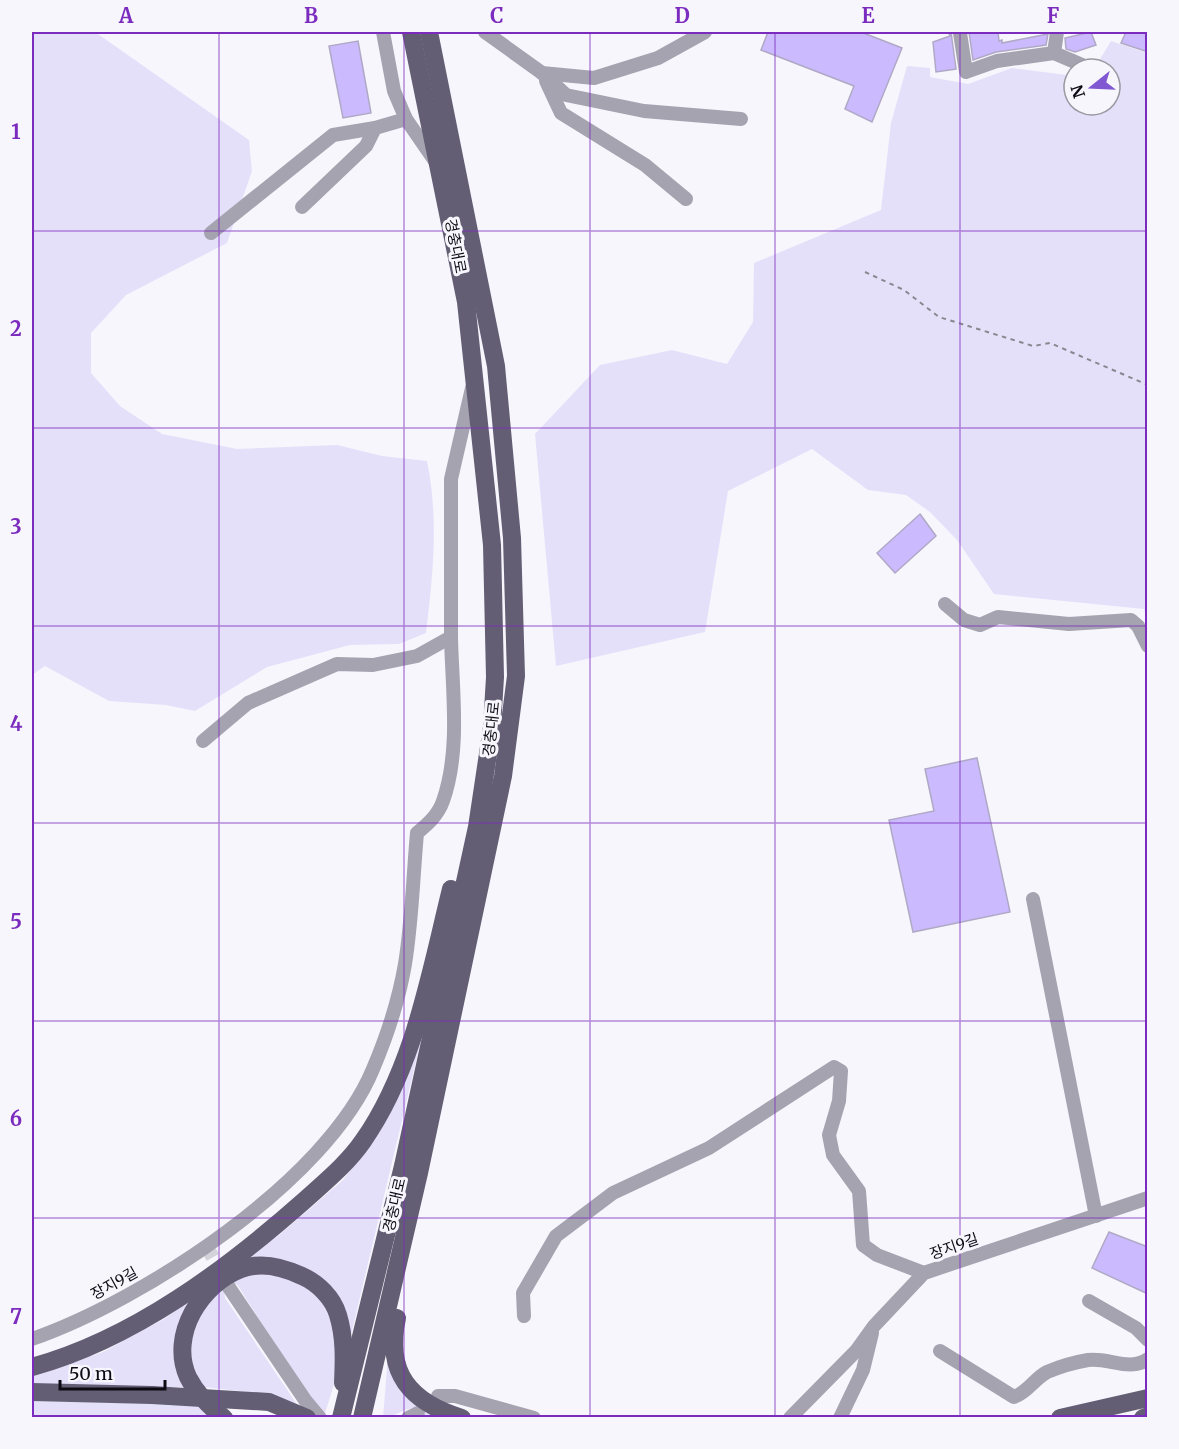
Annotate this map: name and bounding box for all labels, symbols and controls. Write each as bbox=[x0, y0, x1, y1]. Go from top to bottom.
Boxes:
text: A bbox=[118, 3, 134, 28]
text: B bbox=[304, 3, 318, 28]
text: C bbox=[490, 3, 504, 28]
text: D bbox=[674, 3, 690, 28]
text: E bbox=[861, 3, 875, 28]
text: F bbox=[1047, 3, 1060, 28]
north arrow bbox=[1062, 57, 1122, 117]
text: N bbox=[1066, 82, 1089, 101]
text: 1 bbox=[11, 119, 21, 144]
street label: 경충대로 bbox=[441, 217, 471, 275]
text: 2 bbox=[10, 316, 22, 341]
text: 3 bbox=[10, 514, 22, 539]
street label: 경충대로 bbox=[479, 701, 503, 757]
text: 4 bbox=[10, 711, 23, 736]
text: 5 bbox=[10, 909, 22, 934]
text: 6 bbox=[10, 1106, 22, 1131]
street label: 경충대로 bbox=[379, 1176, 409, 1234]
street label: 장지9길 bbox=[927, 1229, 981, 1263]
street label: 장지9길 bbox=[87, 1262, 141, 1304]
text: 7 bbox=[10, 1304, 22, 1329]
scale bar bbox=[60, 1353, 165, 1391]
text: 50 m bbox=[69, 1362, 113, 1385]

